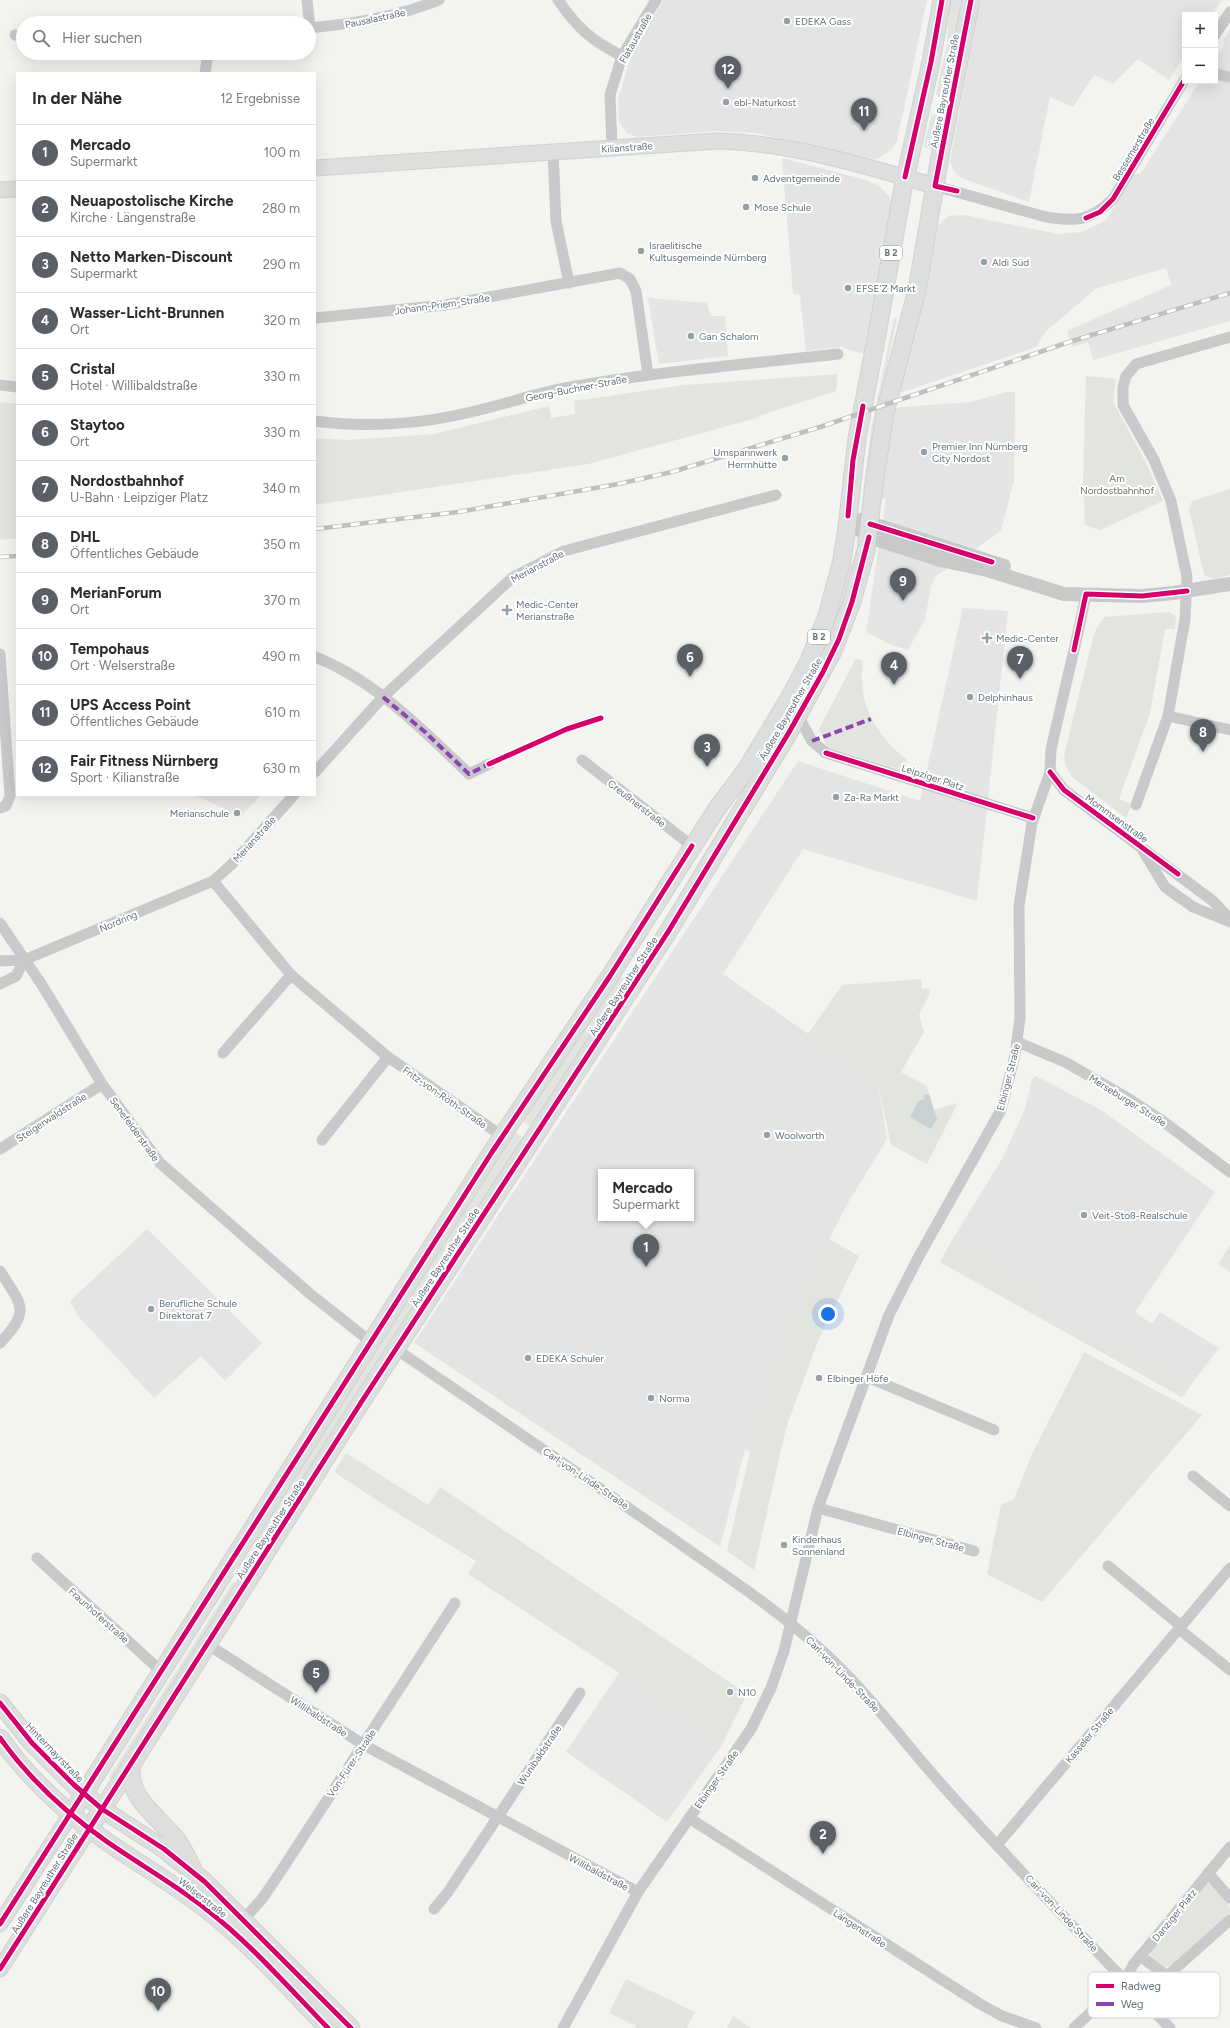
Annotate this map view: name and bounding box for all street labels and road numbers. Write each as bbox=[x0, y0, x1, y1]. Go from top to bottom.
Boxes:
street label: Pausalastraße bbox=[344, 6, 407, 31]
street label: Flataustraße bbox=[616, 10, 655, 66]
street label: Äußere Bayreuther Straße bbox=[927, 33, 962, 149]
street label: Bessemerstraße bbox=[1109, 115, 1158, 183]
street label: Kilianstraße bbox=[601, 139, 654, 156]
road number: B 2 bbox=[880, 246, 902, 260]
street label: Johann-Priem-Straße bbox=[394, 291, 491, 318]
street label: Georg-Buchner-Straße bbox=[524, 372, 628, 405]
street label: Merianstraße bbox=[508, 547, 567, 586]
road number: B 2 bbox=[808, 630, 830, 644]
street label: Äußere Bayreuther Straße bbox=[756, 655, 825, 763]
street label: Leipziger Platz bbox=[900, 761, 966, 794]
street label: Creußnerstraße bbox=[605, 777, 669, 830]
street label: Mommsenstraße bbox=[1083, 791, 1151, 846]
street label: Merianstraße bbox=[230, 813, 279, 865]
street label: Nordring bbox=[97, 908, 139, 935]
street label: Äußere Bayreuther Straße bbox=[586, 934, 661, 1038]
street label: Elbinger Straße bbox=[994, 1042, 1023, 1112]
street label: Fritz-von-Röth-Straße bbox=[400, 1064, 490, 1132]
street label: Merseburger Straße bbox=[1087, 1071, 1169, 1130]
street label: Steigerwaldstraße bbox=[14, 1090, 89, 1145]
street label: Senefelderstraße bbox=[107, 1094, 163, 1165]
street label: Äußere Bayreuther Straße bbox=[408, 1205, 483, 1309]
street label: Carl-von-Linde-Straße bbox=[540, 1445, 632, 1512]
street label: Äußere Bayreuther Straße bbox=[233, 1477, 308, 1581]
street label: Elbinger Straße bbox=[896, 1524, 966, 1555]
street label: Fraunhoferstraße bbox=[66, 1585, 132, 1646]
street label: Carl-von-Linde-Straße bbox=[803, 1634, 883, 1715]
street label: Willibaldstraße bbox=[288, 1693, 350, 1740]
street label: Kasseler Straße bbox=[1062, 1704, 1117, 1766]
street label: Hintermayrstraße bbox=[23, 1720, 87, 1785]
street label: Wunibaldstraße bbox=[514, 1722, 565, 1788]
street label: Von-Fürer-Straße bbox=[324, 1727, 379, 1800]
street label: Elbinger Straße bbox=[691, 1747, 742, 1811]
street label: Äußere Bayreuther Straße bbox=[8, 1830, 81, 1936]
street label: Willibaldstraße bbox=[567, 1851, 631, 1894]
street label: Carl-von-Linde-Straße bbox=[1023, 1872, 1101, 1955]
street label: Welserstraße bbox=[176, 1874, 230, 1921]
street label: Danziger Platz bbox=[1149, 1886, 1200, 1944]
street label: Längenstraße bbox=[831, 1906, 889, 1951]

